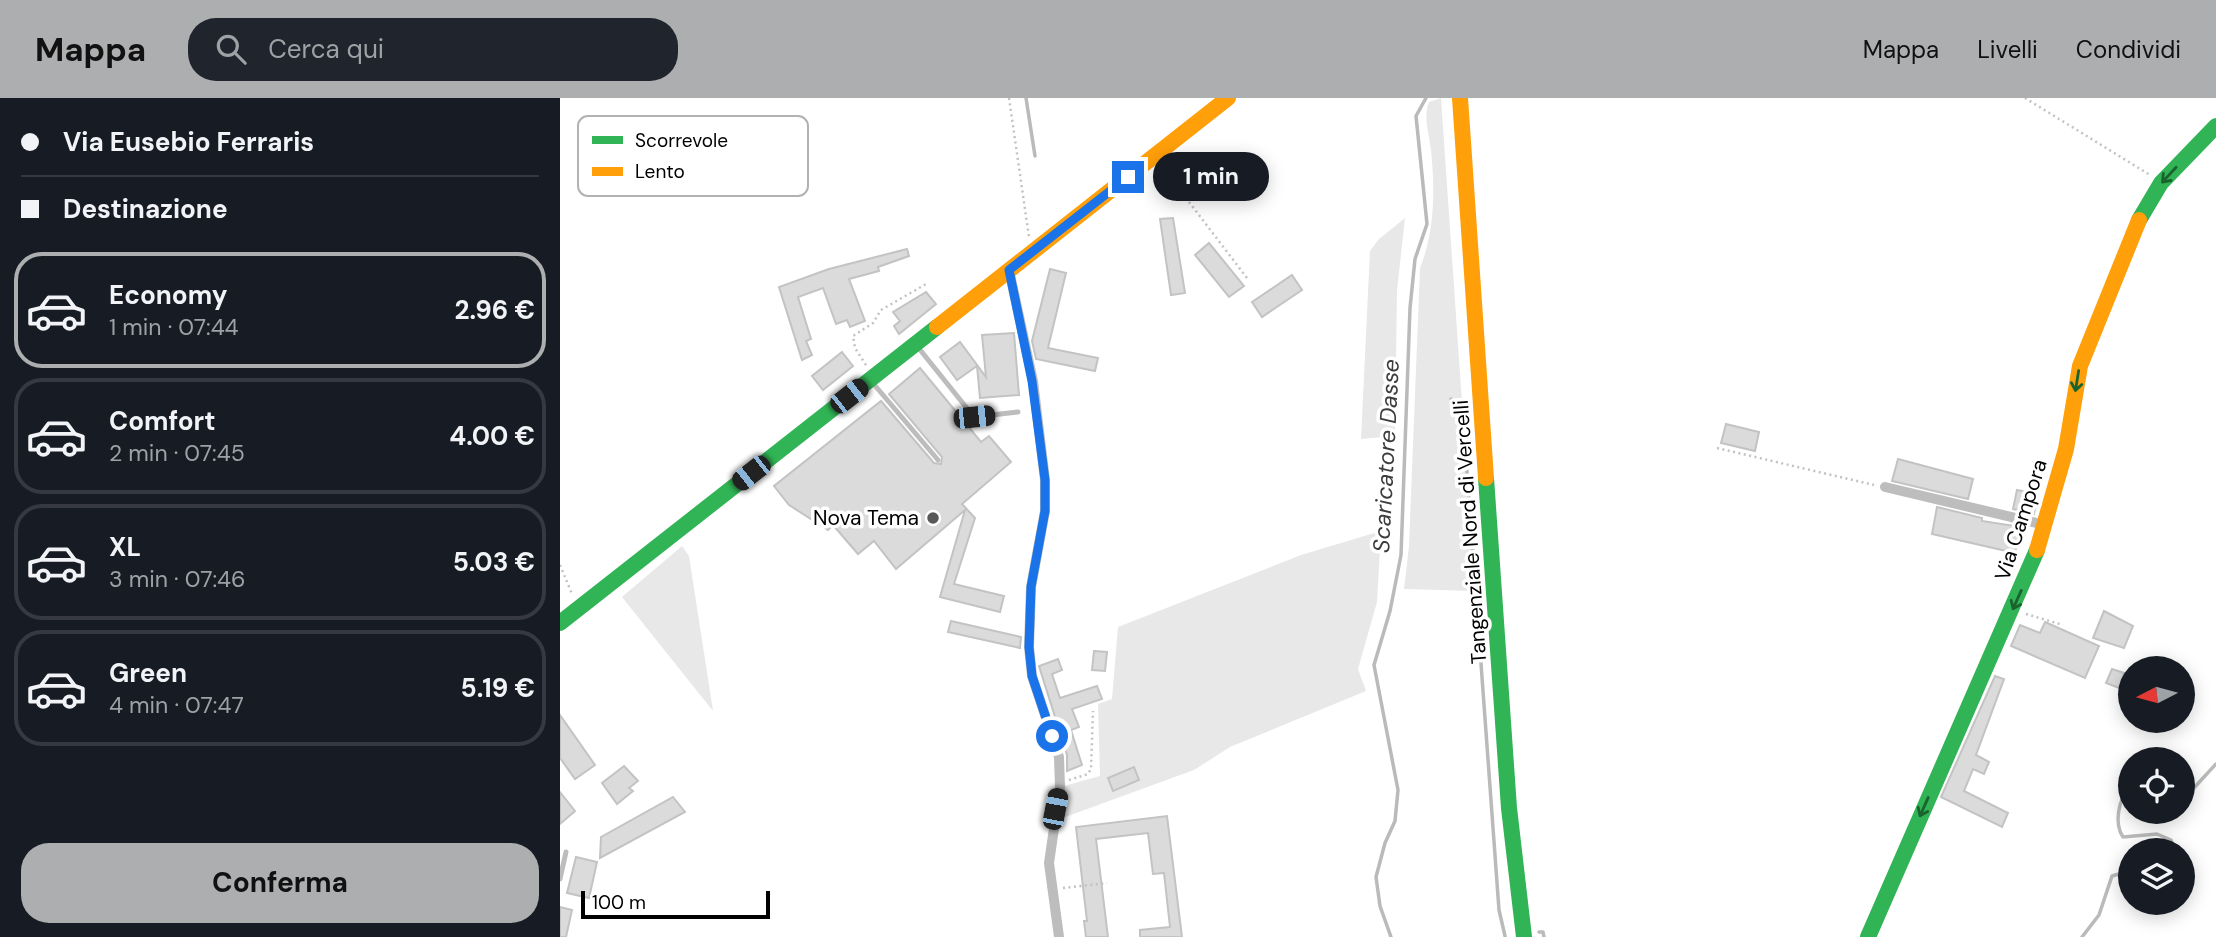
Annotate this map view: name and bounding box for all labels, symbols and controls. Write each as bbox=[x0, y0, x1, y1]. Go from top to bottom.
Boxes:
search box bbox=[188, 18, 678, 81]
text: Mappa bbox=[35, 28, 146, 71]
icon: search bbox=[212, 30, 250, 68]
text: Cerca qui bbox=[268, 32, 384, 66]
text: Mappa bbox=[1863, 34, 1939, 65]
text: Livelli bbox=[1977, 34, 2038, 65]
text: Condividi bbox=[2076, 34, 2181, 65]
legend bbox=[578, 116, 808, 196]
text: Via Eusebio Ferraris bbox=[63, 125, 314, 159]
text: Scorrevole bbox=[635, 128, 728, 153]
callout: 1 min bbox=[1152, 153, 1268, 202]
text: Lento bbox=[635, 159, 685, 184]
route end bbox=[1112, 161, 1144, 193]
text: 1 min bbox=[1183, 161, 1239, 191]
one-way arrow bbox=[2161, 166, 2177, 184]
text: Destinazione bbox=[63, 192, 228, 226]
text: Economy bbox=[109, 278, 227, 312]
icon: car bbox=[25, 279, 88, 342]
text: 2.96 € bbox=[455, 293, 535, 327]
text: 1 min · 07:44 bbox=[109, 312, 239, 342]
water label: Scaricatore Dasse bbox=[1366, 358, 1406, 554]
one-way arrow bbox=[2070, 369, 2083, 392]
car bbox=[826, 375, 873, 417]
street label: Tangenziale Nord di Vercelli bbox=[1447, 399, 1493, 665]
text: Comfort bbox=[109, 404, 215, 438]
car bbox=[953, 404, 996, 430]
icon: car bbox=[25, 405, 88, 468]
text: 4.00 € bbox=[449, 419, 535, 453]
text: 2 min · 07:45 bbox=[109, 438, 245, 468]
car bbox=[728, 452, 775, 494]
street label: Via Campora bbox=[1988, 456, 2054, 584]
place label: Nova Tema bbox=[813, 504, 919, 532]
marker: Nova Tema bbox=[925, 510, 941, 526]
text: XL bbox=[109, 530, 141, 564]
icon: car bbox=[25, 531, 88, 594]
text: 5.03 € bbox=[453, 545, 535, 579]
text: 3 min · 07:46 bbox=[109, 564, 245, 594]
one-way arrow bbox=[2010, 588, 2023, 610]
text: Green bbox=[109, 656, 187, 690]
north arrow bbox=[2118, 656, 2194, 733]
map controls bbox=[2118, 656, 2195, 915]
icon: car bbox=[25, 657, 88, 720]
text: 5.19 € bbox=[461, 671, 535, 705]
text: 4 min · 07:47 bbox=[109, 690, 244, 720]
route start bbox=[1036, 720, 1068, 752]
button: locate bbox=[2118, 747, 2195, 824]
car bbox=[1041, 786, 1070, 832]
one-way arrow bbox=[1917, 796, 1930, 818]
button: layers bbox=[2118, 838, 2195, 915]
button: Conferma bbox=[21, 843, 539, 923]
scale bar bbox=[581, 888, 770, 920]
text: 100 m bbox=[592, 890, 646, 915]

